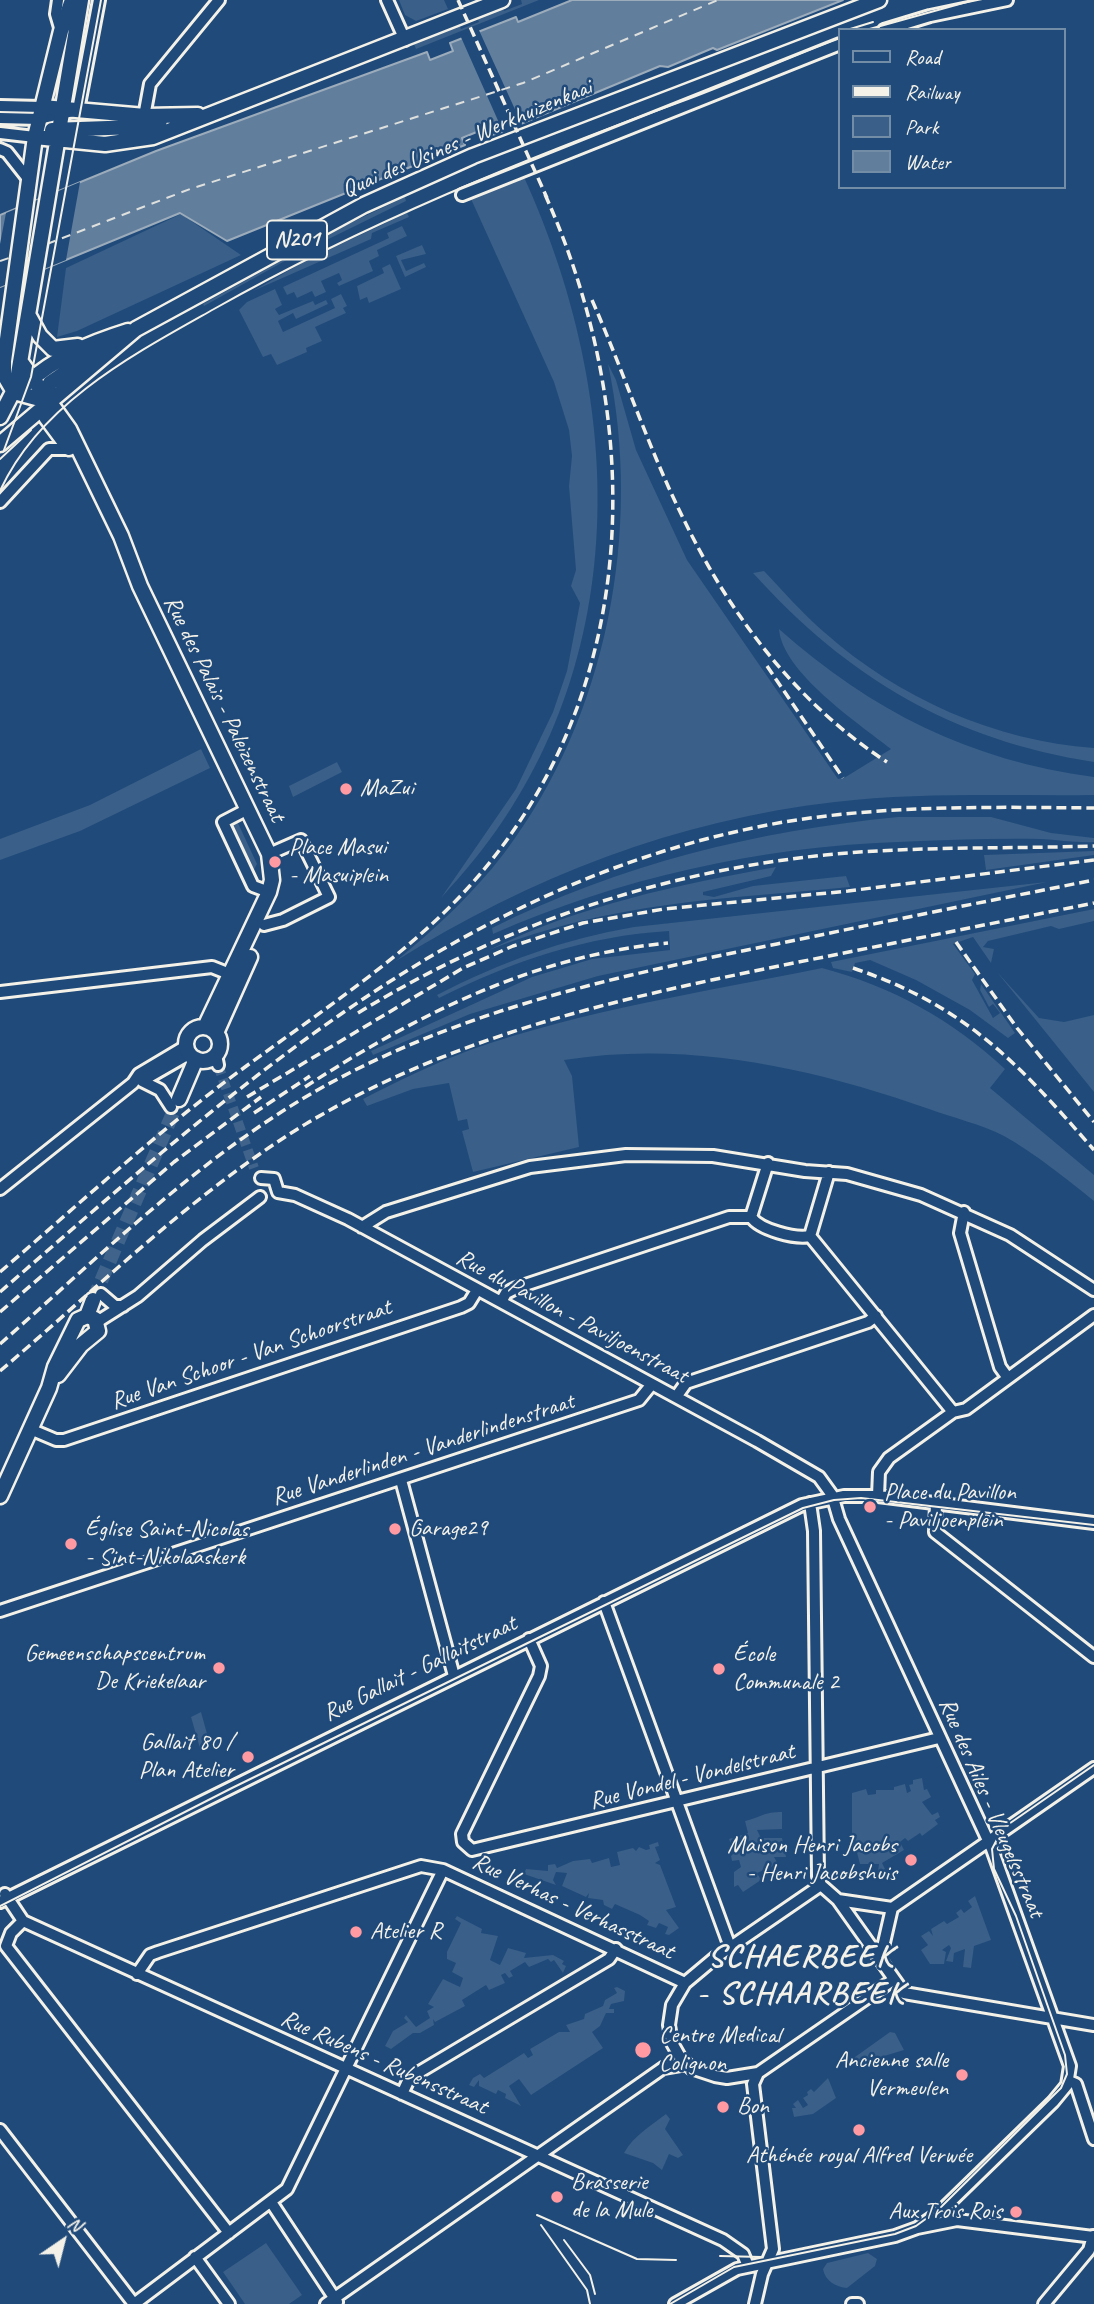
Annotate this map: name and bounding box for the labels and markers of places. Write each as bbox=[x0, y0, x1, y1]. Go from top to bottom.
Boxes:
place label: MaZui bbox=[360, 775, 414, 803]
marker: MaZui bbox=[338, 781, 354, 797]
place label: Place Masui - Masuiplein bbox=[289, 834, 388, 890]
marker: Place Masui - Masuiplein bbox=[267, 854, 283, 870]
place label: Place du Pavillon - Paviljoenplein bbox=[884, 1479, 1016, 1535]
marker: Place du Pavillon - Paviljoenplein bbox=[862, 1499, 878, 1515]
place label: Garage29 bbox=[409, 1515, 487, 1543]
place label: Église Saint-Nicolas - Sint-Nikolaaskerk bbox=[85, 1516, 248, 1572]
marker: Garage29 bbox=[387, 1521, 403, 1537]
marker: Église Saint-Nicolas - Sint-Nikolaaskerk bbox=[63, 1536, 79, 1552]
place label: Gemeenschapscentrum De Kriekelaar bbox=[24, 1640, 205, 1696]
place label: École Communale 2 bbox=[733, 1641, 839, 1697]
marker: Gemeenschapscentrum De Kriekelaar bbox=[211, 1660, 227, 1676]
marker: École Communale 2 bbox=[711, 1661, 727, 1677]
place label: Gallait 80 / Plan Atelier bbox=[139, 1729, 234, 1785]
marker: Gallait 80 / Plan Atelier bbox=[240, 1749, 256, 1765]
place label: Maison Henri Jacobs - Henri Jacobshuis bbox=[727, 1832, 897, 1888]
marker: Maison Henri Jacobs - Henri Jacobshuis bbox=[903, 1852, 919, 1868]
place label: Atelier R bbox=[370, 1918, 441, 1946]
marker: Atelier R bbox=[348, 1924, 364, 1940]
place label: Centre Medical Colignon bbox=[659, 2022, 780, 2078]
marker: Centre Medical Colignon bbox=[633, 2040, 653, 2060]
place label: Ancienne salle Vermeulen bbox=[835, 2047, 948, 2103]
marker: Ancienne salle Vermeulen bbox=[954, 2067, 970, 2083]
place label: Bon bbox=[737, 2093, 769, 2121]
marker: Bon bbox=[715, 2099, 731, 2115]
marker: Athénée royal Alfred Verwée bbox=[851, 2122, 867, 2138]
place label: Athénée royal Alfred Verwée bbox=[746, 2142, 972, 2170]
place label: Brasserie de la Mule bbox=[571, 2169, 652, 2225]
marker: Brasserie de la Mule bbox=[549, 2189, 565, 2205]
place label: Aux Trois Rois bbox=[889, 2198, 1002, 2226]
marker: Aux Trois Rois bbox=[1008, 2204, 1024, 2220]

